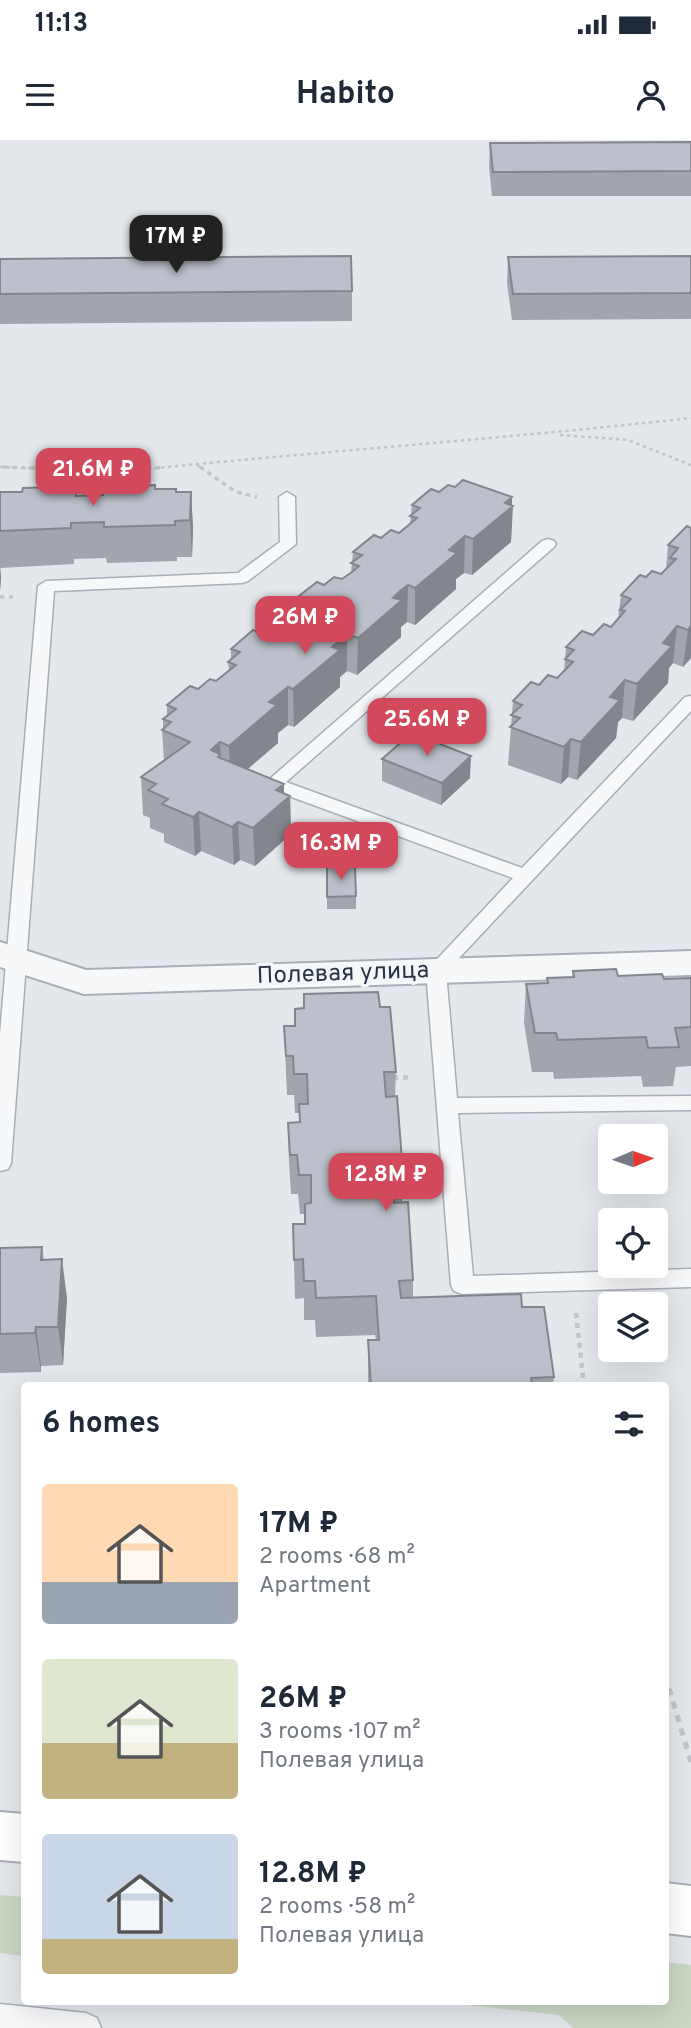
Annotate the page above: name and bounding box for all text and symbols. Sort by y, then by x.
text: 11:13 [35,8,88,41]
text: Habito [296,75,395,115]
icon: menu [21,76,59,114]
icon: person [632,76,670,114]
pin: 17M ₽ [127,216,225,275]
text: 17M ₽ [146,223,206,252]
pin: 21.6M ₽ [28,448,158,508]
text: 21.6M ₽ [52,456,134,485]
pin: 26M ₽ [256,596,354,656]
text: 26M ₽ [271,604,339,633]
pin: 25.6M ₽ [362,698,492,758]
text: 25.6M ₽ [383,706,471,735]
pin: 16.3M ₽ [276,822,406,882]
text: 16.3M ₽ [300,830,382,859]
street label: Полевая улица [256,956,430,992]
north arrow [598,1124,668,1194]
map controls [598,1124,668,1362]
pin: 12.8M ₽ [321,1154,451,1213]
text: 12.8M ₽ [345,1161,427,1190]
button: locate [598,1208,668,1278]
button: layers [598,1292,668,1362]
icon: filters [610,1405,648,1443]
text: 6 homes [42,1406,160,1443]
text: 17M ₽ [259,1506,338,1543]
icon: home [98,1512,182,1596]
text: 2 rooms · 68 m² [259,1543,415,1572]
text: Apartment [259,1572,371,1601]
text: 26M ₽ [259,1681,347,1718]
icon: home [98,1687,182,1771]
text: 3 rooms · 107 m² [259,1718,421,1747]
text: Полевая улица [259,1747,424,1776]
text: 12.8M ₽ [259,1856,367,1893]
icon: home [98,1862,182,1946]
text: 2 rooms · 58 m² [259,1893,415,1922]
text: Полевая улица [259,1922,424,1951]

